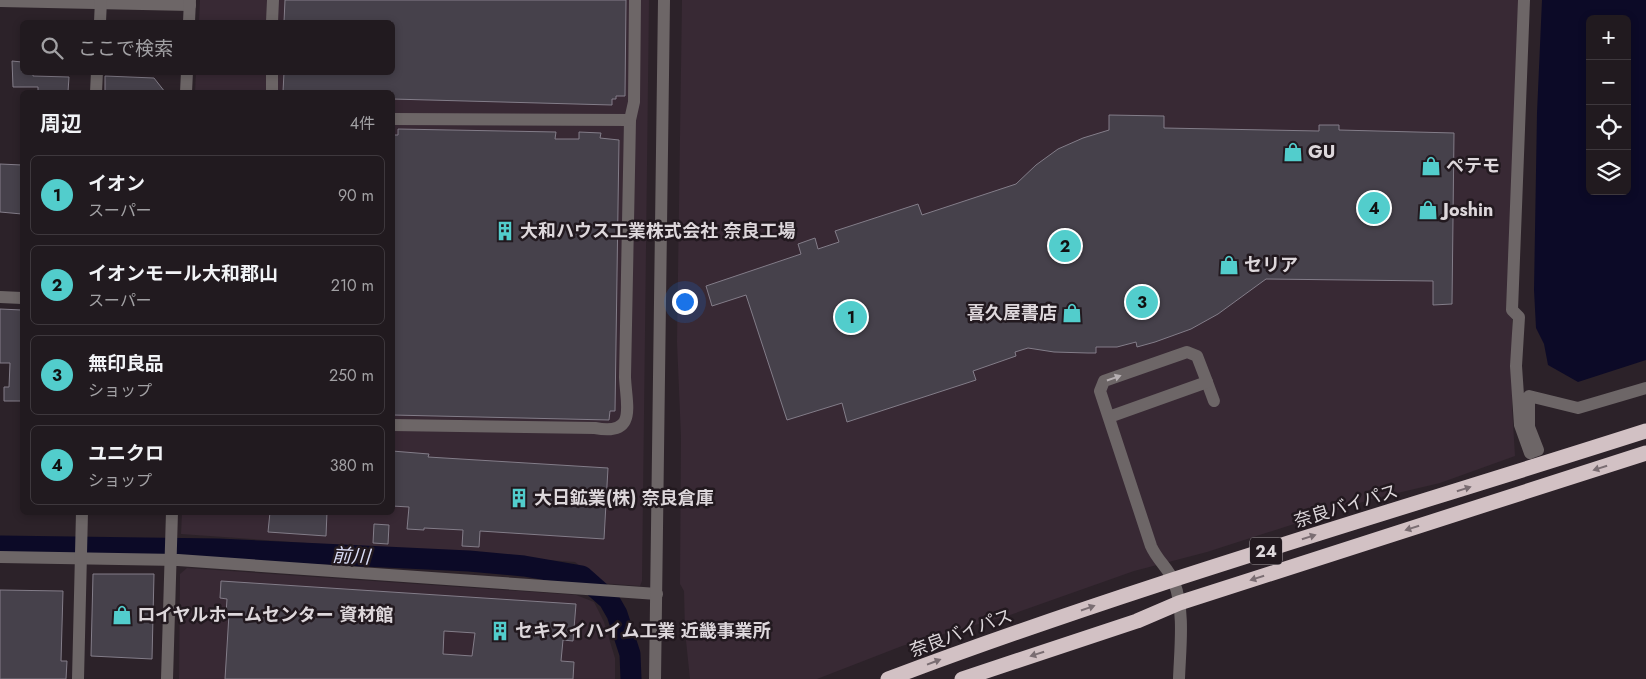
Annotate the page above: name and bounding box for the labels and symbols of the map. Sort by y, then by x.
place label: GU [1308,139,1335,165]
shop icon: GU [1282,141,1304,163]
place label: ペテモ [1446,153,1500,179]
shop icon: ペテモ [1420,155,1442,177]
pin: 4 [1358,189,1390,227]
place label: Joshin [1440,197,1493,223]
shop icon: Joshin [1417,199,1439,221]
place label: 大和ハウス工業株式会社 奈良工場 [520,218,795,244]
building icon: 大和ハウス工業株式会社 奈良工場 [494,220,516,242]
pin: 2 [1049,227,1081,265]
place label: セリア [1244,252,1298,278]
shop icon: セリア [1218,254,1240,276]
pin: 3 [1126,283,1158,321]
your location [672,289,698,315]
pin: 1 [835,298,867,336]
place label: 喜久屋書店 [967,300,1057,326]
shop icon: 喜久屋書店 [1061,302,1083,324]
one-way arrow [1106,373,1121,381]
one-way arrow [1592,465,1607,472]
street label: 奈良バイパス [1291,478,1401,534]
place label: 大日鉱業(株) 奈良倉庫 [534,485,714,511]
one-way arrow [1457,485,1472,493]
building icon: 大日鉱業(株) 奈良倉庫 [508,487,530,509]
one-way arrow [1404,525,1419,533]
one-way arrow [1301,532,1316,540]
road number: 24 [1250,538,1282,564]
water label: 前川 [331,542,373,571]
one-way arrow [1249,575,1264,583]
place label: ロイヤルホームセンター 資材館 [137,602,393,628]
street label: 奈良バイパス [906,602,1016,664]
shop icon: ロイヤルホームセンター 資材館 [111,604,133,626]
one-way arrow [1080,604,1095,612]
place label: セキスイハイム工業 近畿事業所 [515,618,771,644]
building icon: セキスイハイム工業 近畿事業所 [489,620,511,642]
one-way arrow [1029,650,1044,658]
one-way arrow [927,658,942,666]

